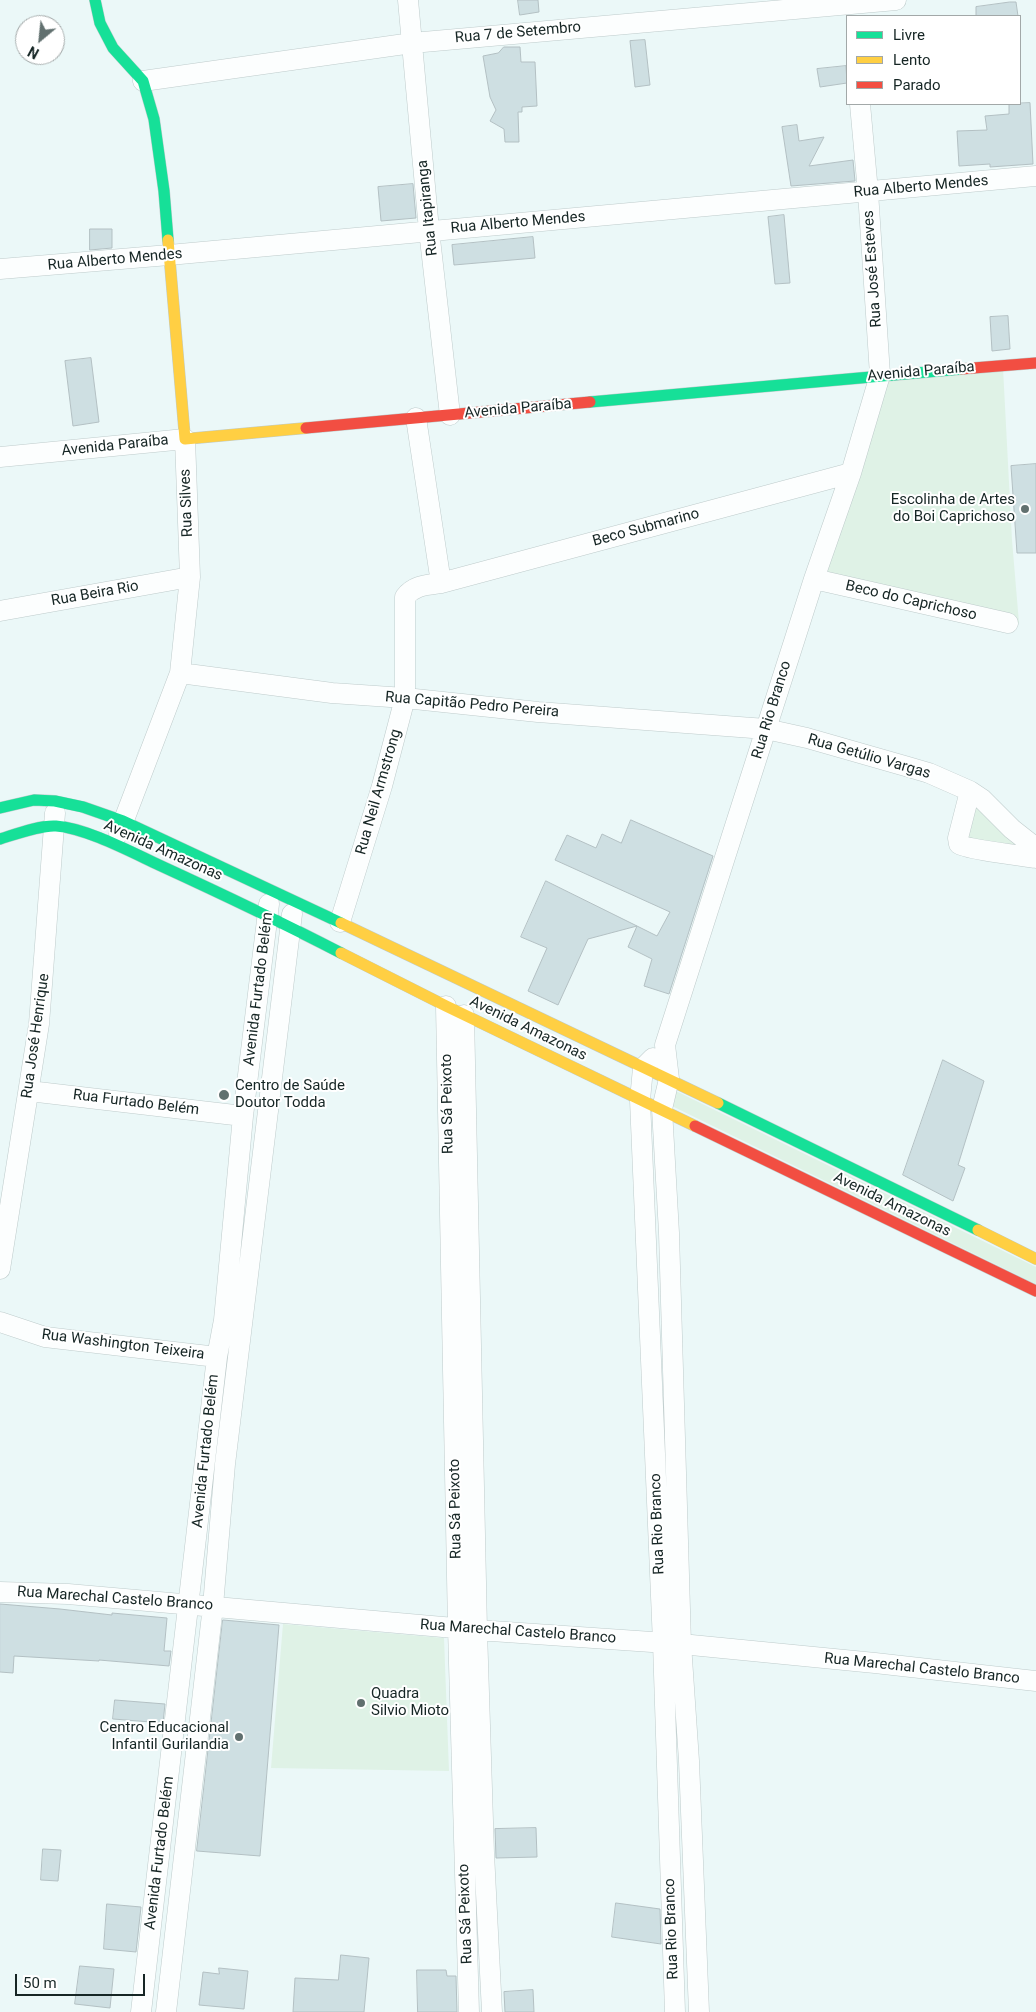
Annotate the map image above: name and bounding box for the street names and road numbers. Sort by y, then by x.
street label: Rua 7 de Setembro [454,19,582,47]
street label: Rua Itapiranga [414,159,442,257]
street label: Rua Alberto Mendes [853,172,989,202]
street label: Rua Alberto Mendes [450,208,586,238]
street label: Rua José Esteves [860,210,886,328]
street label: Rua Alberto Mendes [47,245,183,275]
street label: Avenida Paraíba [867,358,975,386]
street label: Avenida Paraíba [464,395,572,423]
street label: Avenida Paraíba [61,431,169,461]
street label: Rua Silves [177,468,197,538]
street label: Beco Submarino [591,505,701,551]
street label: Rua Beira Rio [50,577,140,611]
street label: Beco do Caprichoso [844,577,978,625]
street label: Rua Rio Branco [749,659,795,761]
street label: Rua Capitão Pedro Pereira [384,688,560,722]
street label: Rua Neil Armstrong [352,727,406,857]
street label: Rua Getúlio Vargas [806,731,932,783]
street label: Avenida Amazonas [101,817,225,885]
street label: Avenida Furtado Belém [241,911,277,1067]
street label: Rua José Henrique [18,972,54,1100]
street label: Avenida Amazonas [467,993,589,1065]
street label: Rua Sá Peixoto [438,1054,458,1154]
street label: Rua Furtado Belém [72,1086,200,1120]
street label: Avenida Amazonas [831,1169,953,1241]
street label: Rua Washington Teixeira [41,1326,205,1364]
street label: Avenida Furtado Belém [189,1373,223,1529]
street label: Rua Sá Peixoto [446,1459,466,1559]
street label: Rua Rio Branco [647,1473,669,1575]
street label: Rua Marechal Castelo Branco [16,1583,214,1615]
street label: Rua Marechal Castelo Branco [419,1616,617,1648]
street label: Rua Marechal Castelo Branco [823,1650,1021,1688]
street label: Avenida Furtado Belém [142,1775,178,1931]
street label: Rua Sá Peixoto [455,1864,477,1964]
street label: Rua Rio Branco [661,1878,683,1980]

